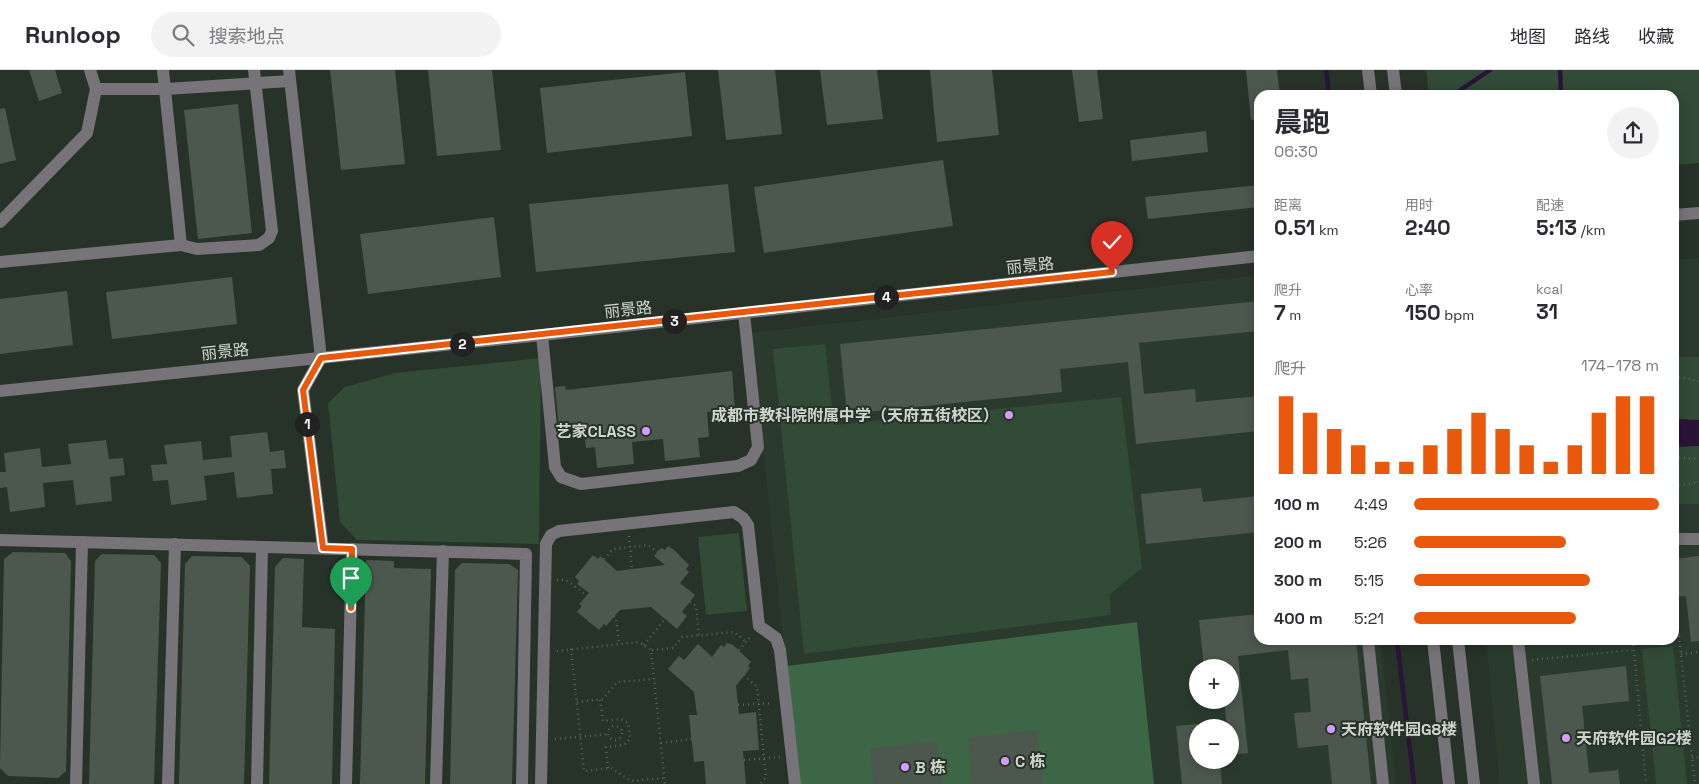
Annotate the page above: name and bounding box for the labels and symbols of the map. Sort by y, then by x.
pin [1091,221,1133,272]
street label: 丽景路 [1005,253,1055,278]
pin: 4 [874,284,898,310]
street label: 丽景路 [603,297,653,322]
pin: 3 [662,308,686,334]
pin: 2 [450,332,474,356]
street label: 丽景路 [200,339,250,364]
place label: 成都市教科院附属中学（天府五街校区） [711,405,999,426]
marker: 成都市教科院附属中学（天府五街校区） [1003,409,1015,421]
pin: 1 [294,412,320,436]
place label: 艺家CLASS [555,421,636,442]
marker: 艺家CLASS [640,425,652,437]
pin [330,557,372,608]
place label: 天府软件园G8楼 [1341,719,1457,740]
marker: 天府软件园G8楼 [1325,723,1337,735]
place label: 天府软件园G2楼 [1576,728,1692,749]
marker: 天府软件园G2楼 [1560,732,1572,744]
place label: C 栋 [1015,751,1045,772]
marker: C 栋 [999,755,1011,767]
place label: B 栋 [915,757,946,778]
marker: B 栋 [899,761,911,773]

